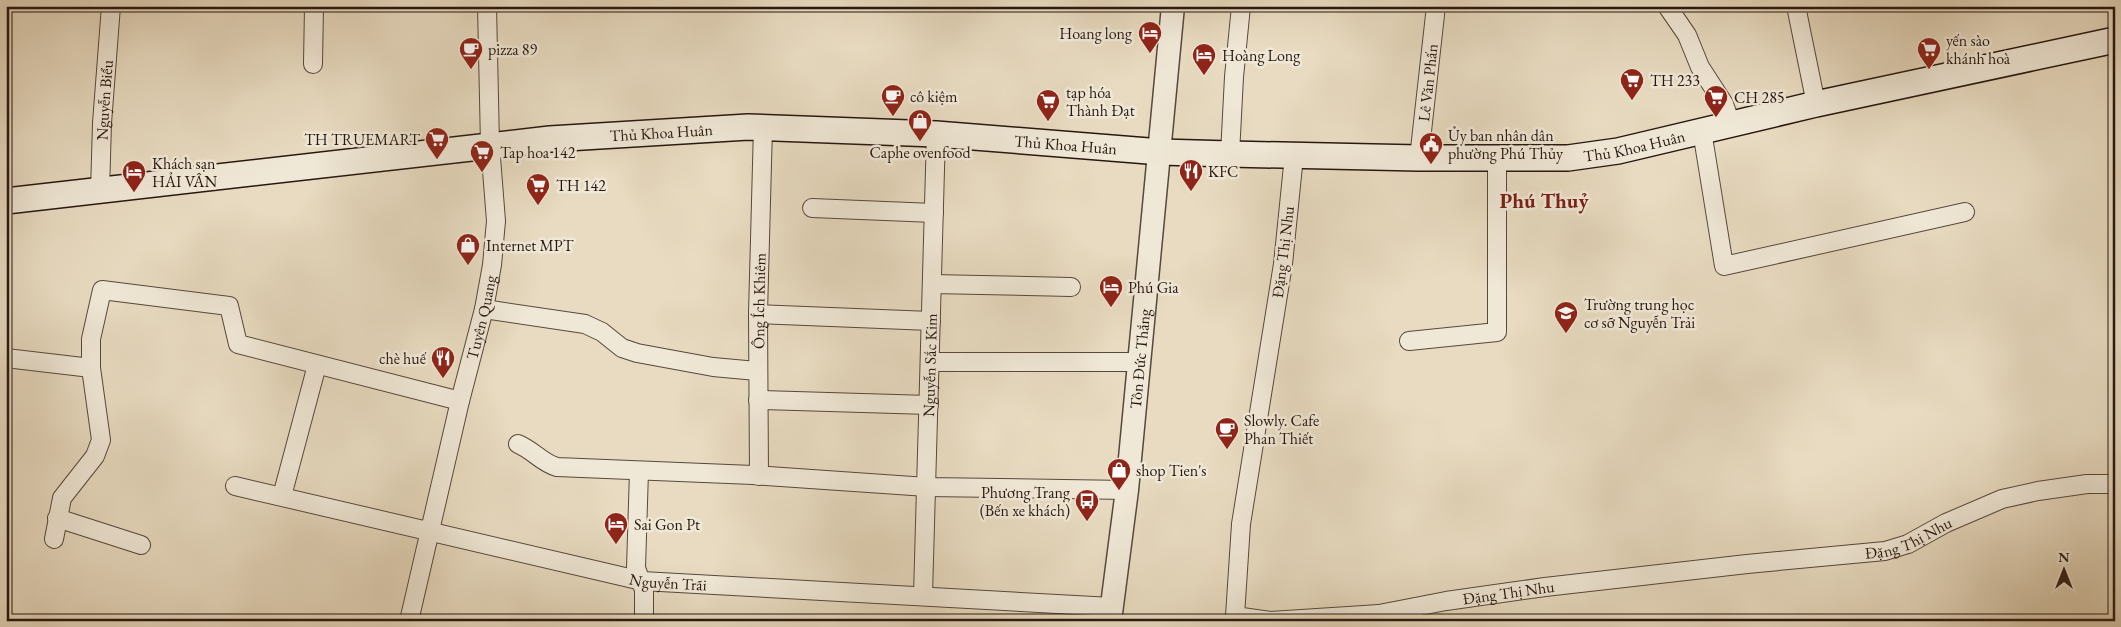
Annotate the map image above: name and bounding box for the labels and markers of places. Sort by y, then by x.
hotel icon: Hoang long [1137,20,1163,54]
place label: Hoang long [1059,23,1133,44]
place label: yến sào khánh hoà [1946,30,2011,69]
cafe icon: pizza 89 [458,36,484,70]
supermarket icon: yến sào khánh hoà [1916,36,1942,70]
place label: pizza 89 [488,39,538,60]
hotel icon: Hoàng Long [1191,42,1217,76]
place label: Hoàng Long [1222,45,1301,66]
supermarket icon: TH 233 [1619,67,1645,101]
place label: TH 233 [1650,70,1700,91]
place label: tạp hóa Thành Đạt [1066,82,1135,121]
cafe icon: cô kiệm [880,83,906,117]
supermarket icon: CH 285 [1703,84,1729,118]
place label: cô kiệm [910,86,958,107]
place label: CH 285 [1734,87,1785,108]
supermarket icon: tạp hóa Thành Đạt [1035,88,1061,122]
shop icon: Caphe ovenfood [907,108,933,142]
place label: Ủy ban nhân dân phường Phú Thủy [1448,125,1564,164]
supermarket icon: TH TRUEMART [424,126,450,160]
place label: TH TRUEMART [304,129,420,150]
public building icon: Ủy ban nhân dân phường Phú Thủy [1418,131,1444,165]
supermarket icon: Tap hoa 142 [469,139,495,173]
place label: Tap hoa 142 [500,142,576,163]
place label: Caphe ovenfood [869,142,971,163]
place label: Khách sạn HẢI VÂN [152,153,217,192]
restaurant icon: KFC [1178,158,1204,192]
hotel icon: Khách sạn HẢI VÂN [121,159,147,193]
place label: KFC [1208,161,1238,182]
supermarket icon: TH 142 [525,172,551,206]
place label: TH 142 [556,175,606,196]
shop icon: Internet MPT [455,232,481,266]
place label: Internet MPT [486,235,574,256]
hotel icon: Phú Gia [1098,274,1124,308]
place label: Phú Gia [1128,277,1179,298]
place label: Trường trung học cơ sỡ Nguyễn Trải [1584,294,1695,333]
school or university icon: Trường trung học cơ sỡ Nguyễn Trải [1553,300,1579,334]
restaurant icon: chè huế [430,345,456,379]
place label: chè huế [379,348,427,369]
place label: Slowly. Cafe Phan Thiết [1244,410,1319,449]
cafe icon: Slowly. Cafe Phan Thiết [1214,416,1240,450]
shop icon: shop Tien's [1106,457,1132,491]
place label: shop Tien's [1136,460,1207,481]
place label: Phương Trang (Bến xe khách) [980,482,1071,521]
bus stop icon: Phương Trang (Bến xe khách) [1074,488,1100,522]
hotel icon: Sai Gon Pt [603,511,629,545]
place label: Sai Gon Pt [634,514,700,535]

